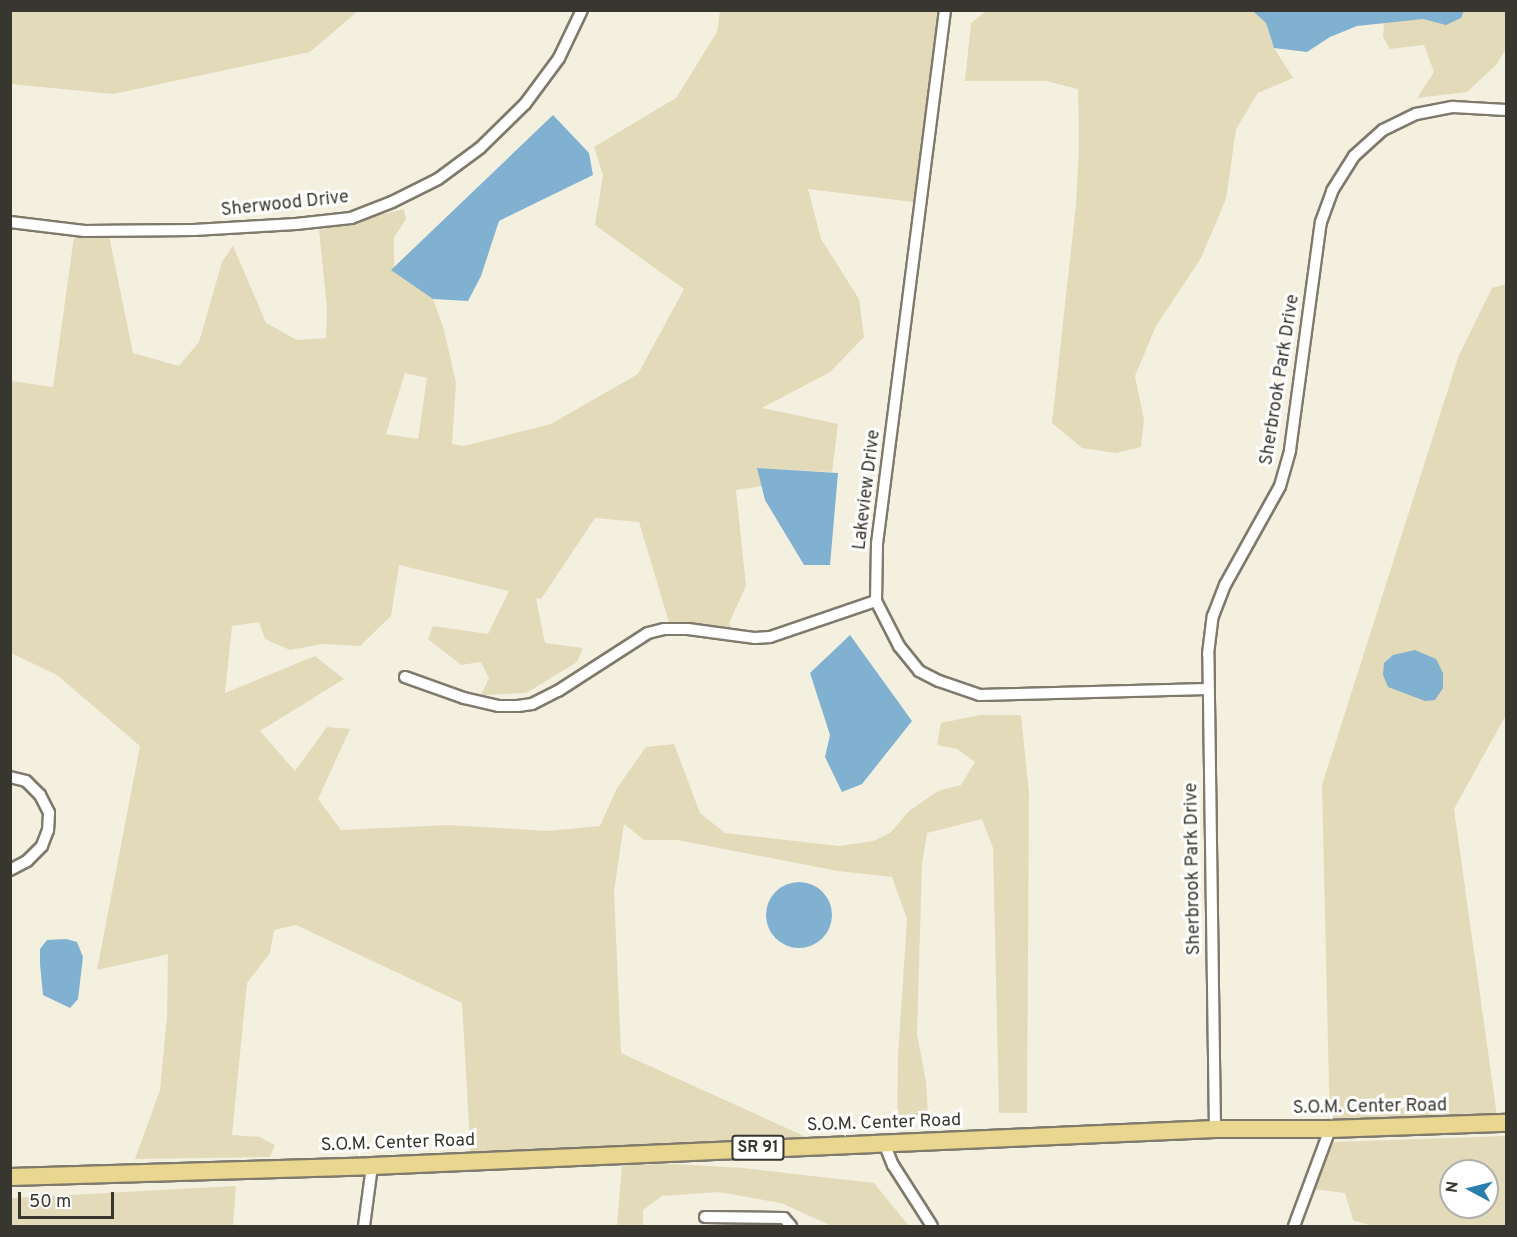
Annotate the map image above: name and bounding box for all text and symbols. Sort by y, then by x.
street label: Sherwood Drive [220,188,350,222]
street label: Sherbrook Park Drive [1257,293,1305,467]
street label: Lakeview Drive [850,429,886,551]
street label: Sherbrook Park Drive [1182,782,1206,956]
street label: S.O.M. Center Road [1293,1096,1447,1120]
street label: S.O.M. Center Road [806,1111,962,1137]
street label: S.O.M. Center Road [320,1131,476,1157]
road number: SR 91 [731,1135,785,1161]
north arrow [1439,1159,1499,1219]
scale bar [21,1180,117,1218]
text: N [1442,1180,1464,1194]
text: 50 m [29,1191,71,1214]

